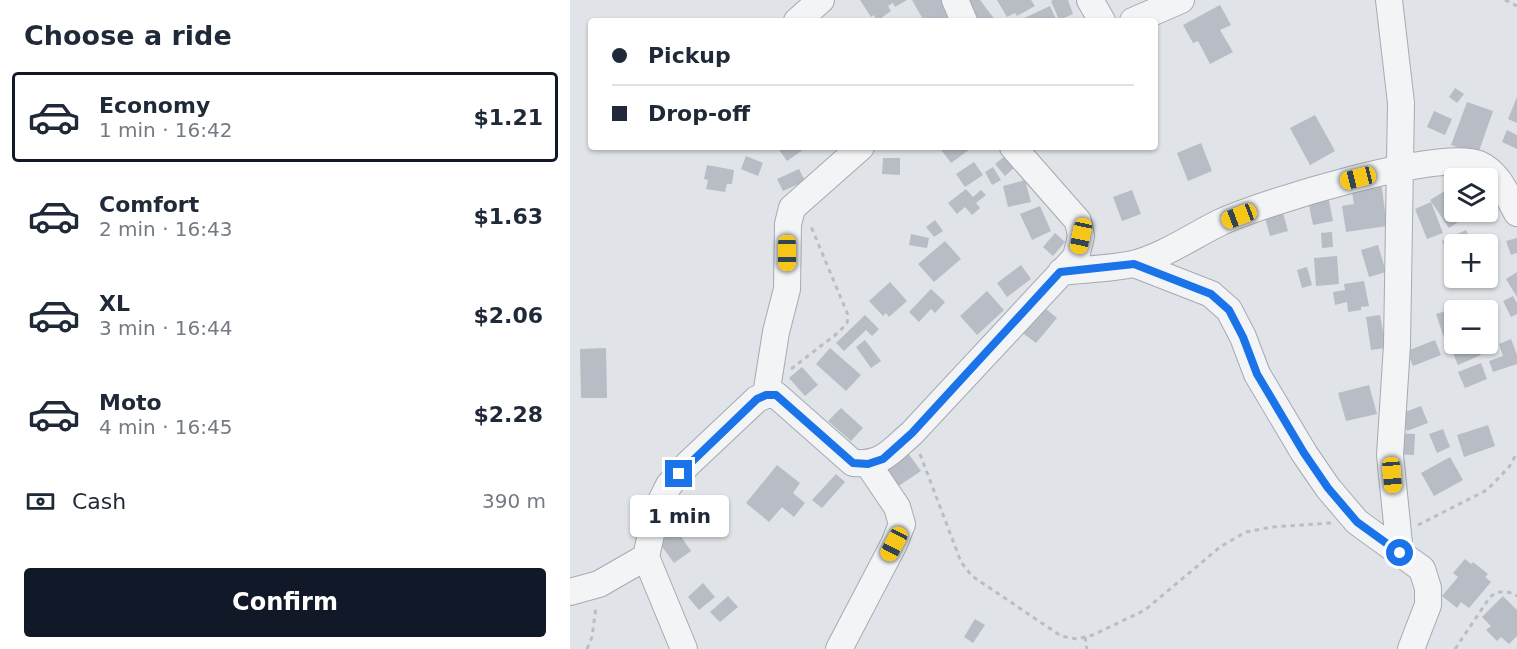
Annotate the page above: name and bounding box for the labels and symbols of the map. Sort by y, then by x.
car [1338,165,1378,191]
car [1219,201,1259,231]
car [1068,217,1094,255]
car [778,235,796,271]
car [1381,456,1403,494]
route end [665,460,692,487]
callout: 1 min [630,495,728,537]
car [878,524,910,564]
route start [1386,539,1413,566]

